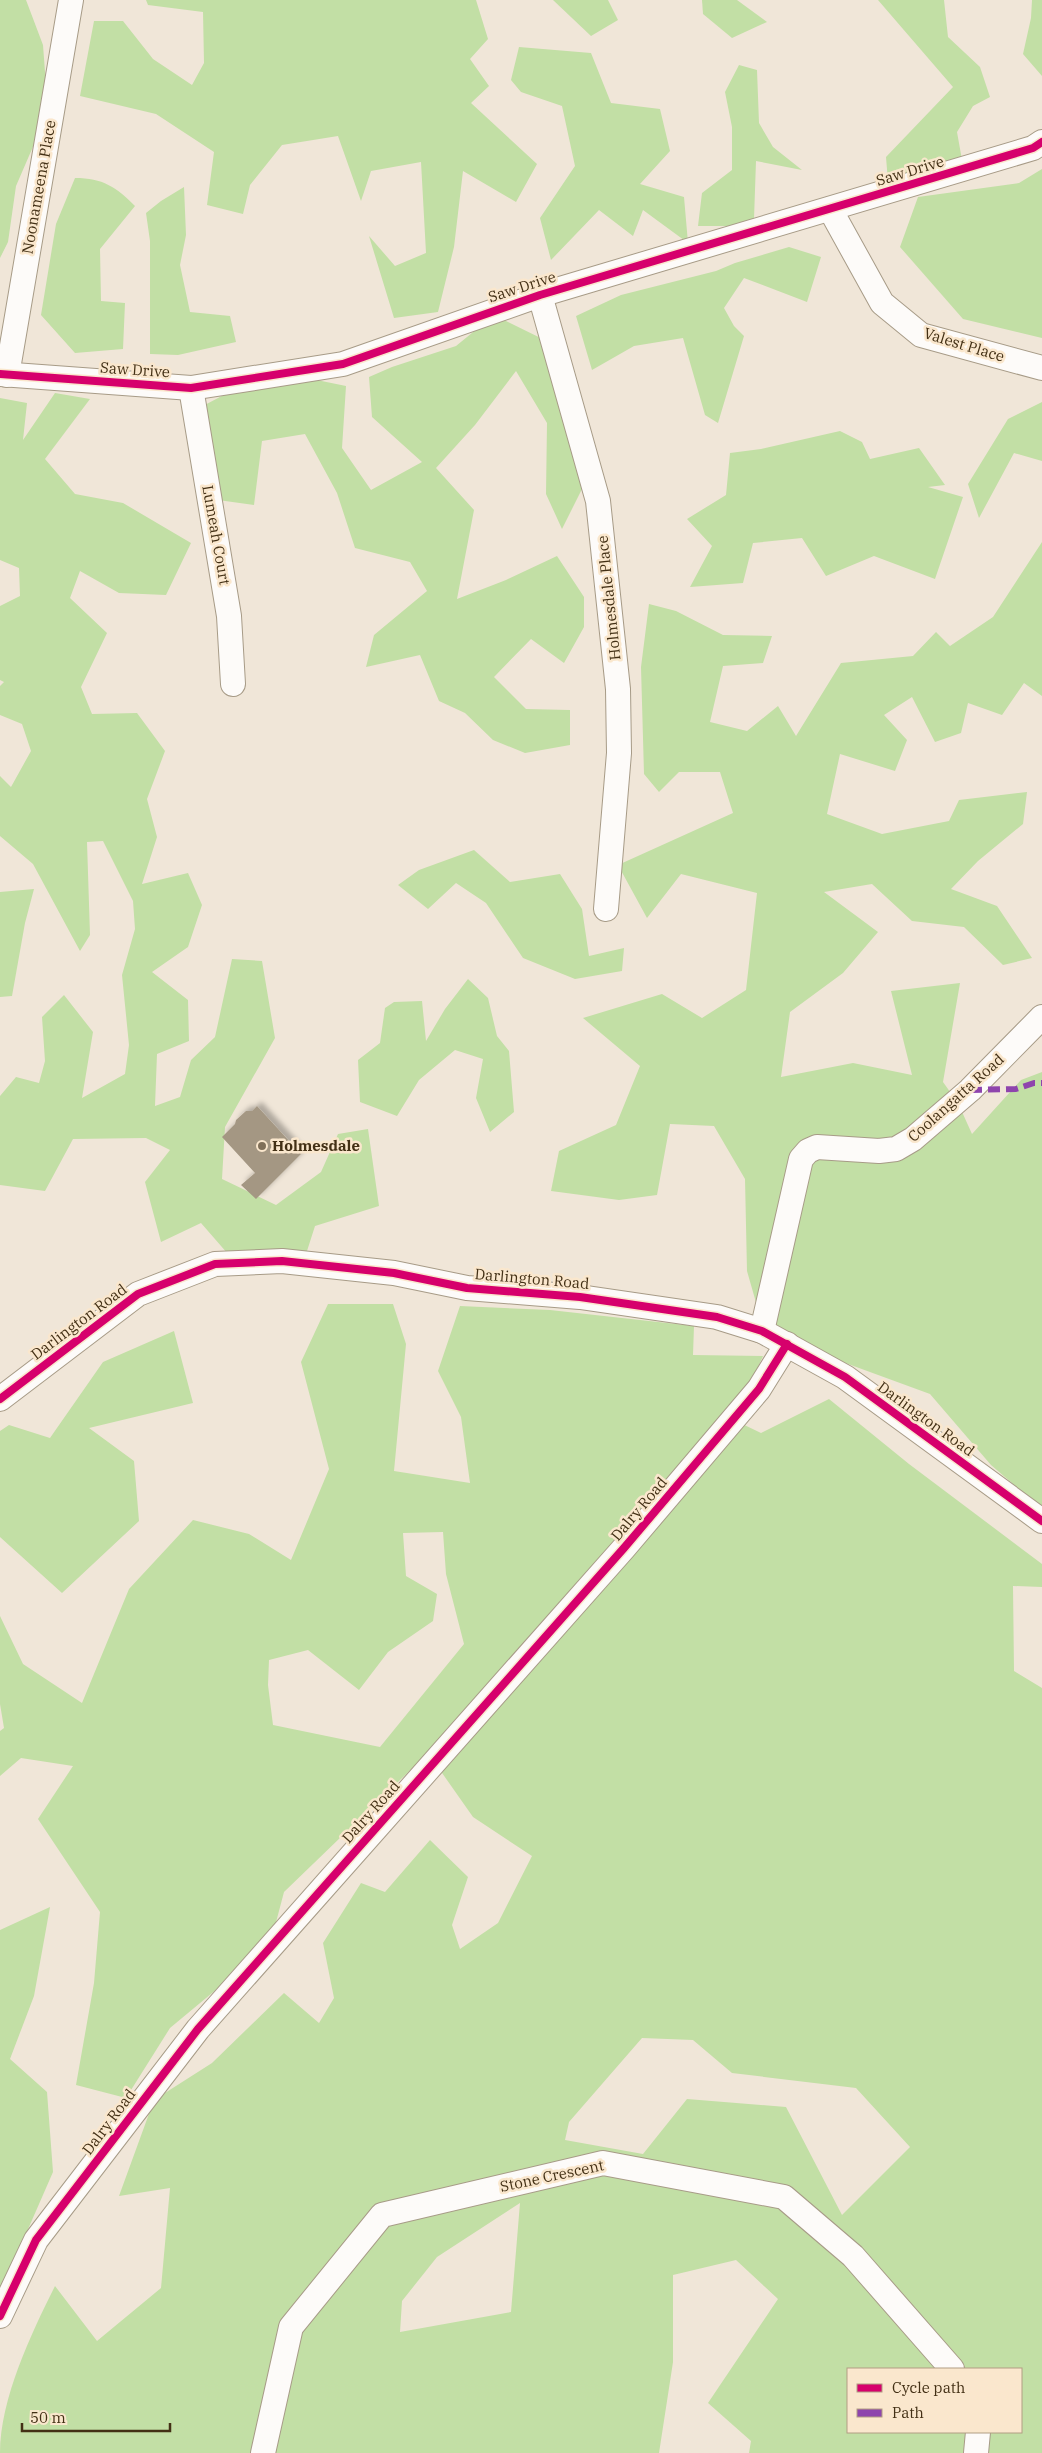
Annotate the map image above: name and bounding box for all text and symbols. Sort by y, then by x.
street label: Noonameena Place [17,118,60,255]
street label: Saw Drive [874,151,946,190]
street label: Saw Drive [486,267,558,306]
street label: Valest Place [921,323,1007,366]
street label: Saw Drive [100,358,171,381]
street label: Lumeah Court [198,484,235,586]
street label: Holmesdale Place [592,535,625,661]
street label: Coolangatta Road [904,1049,1008,1146]
place label: Holmesdale [272,1136,360,1155]
marker: Holmesdale [256,1140,268,1152]
street label: Darlington Road [474,1264,590,1293]
street label: Darlington Road [27,1279,130,1364]
street label: Darlington Road [874,1377,978,1460]
street label: Dalry Road [606,1473,671,1545]
street label: Dalry Road [338,1776,404,1847]
street label: Dalry Road [78,2085,140,2158]
street label: Stone Crescent [498,2155,606,2196]
legend [847,2368,1022,2433]
text: Cycle path [892,2378,965,2397]
scale bar [22,2400,170,2432]
text: Path [892,2403,924,2422]
text: 50 m [30,2408,66,2427]

